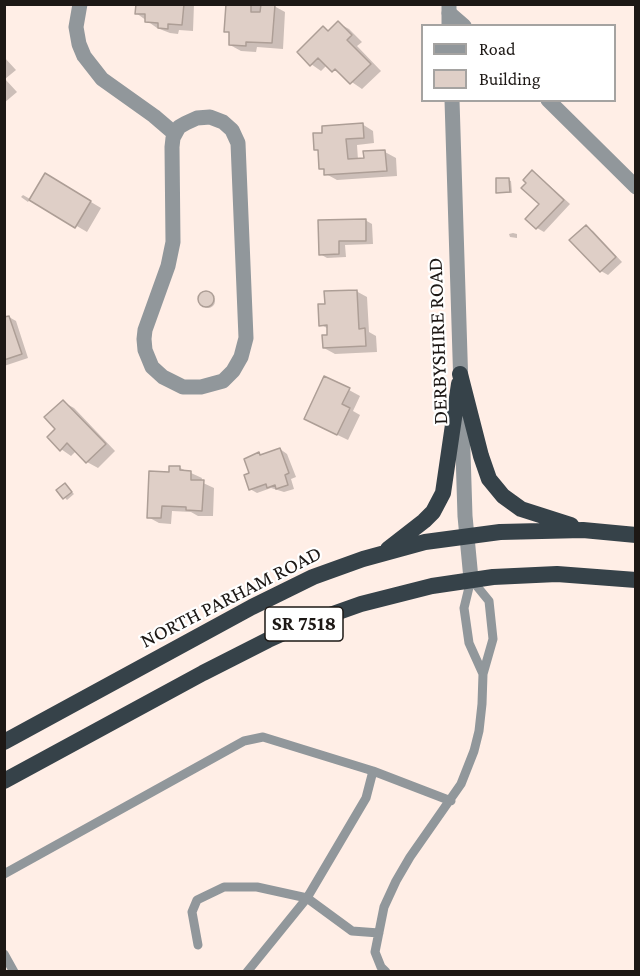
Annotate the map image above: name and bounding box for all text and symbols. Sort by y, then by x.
legend [421,24,616,102]
text: Road [479,39,516,59]
text: Building [479,69,540,89]
street label: DERBYSHIRE ROAD [422,257,454,425]
street label: NORTH PARHAM ROAD [136,540,326,654]
road number: SR 7518 [265,607,343,641]

